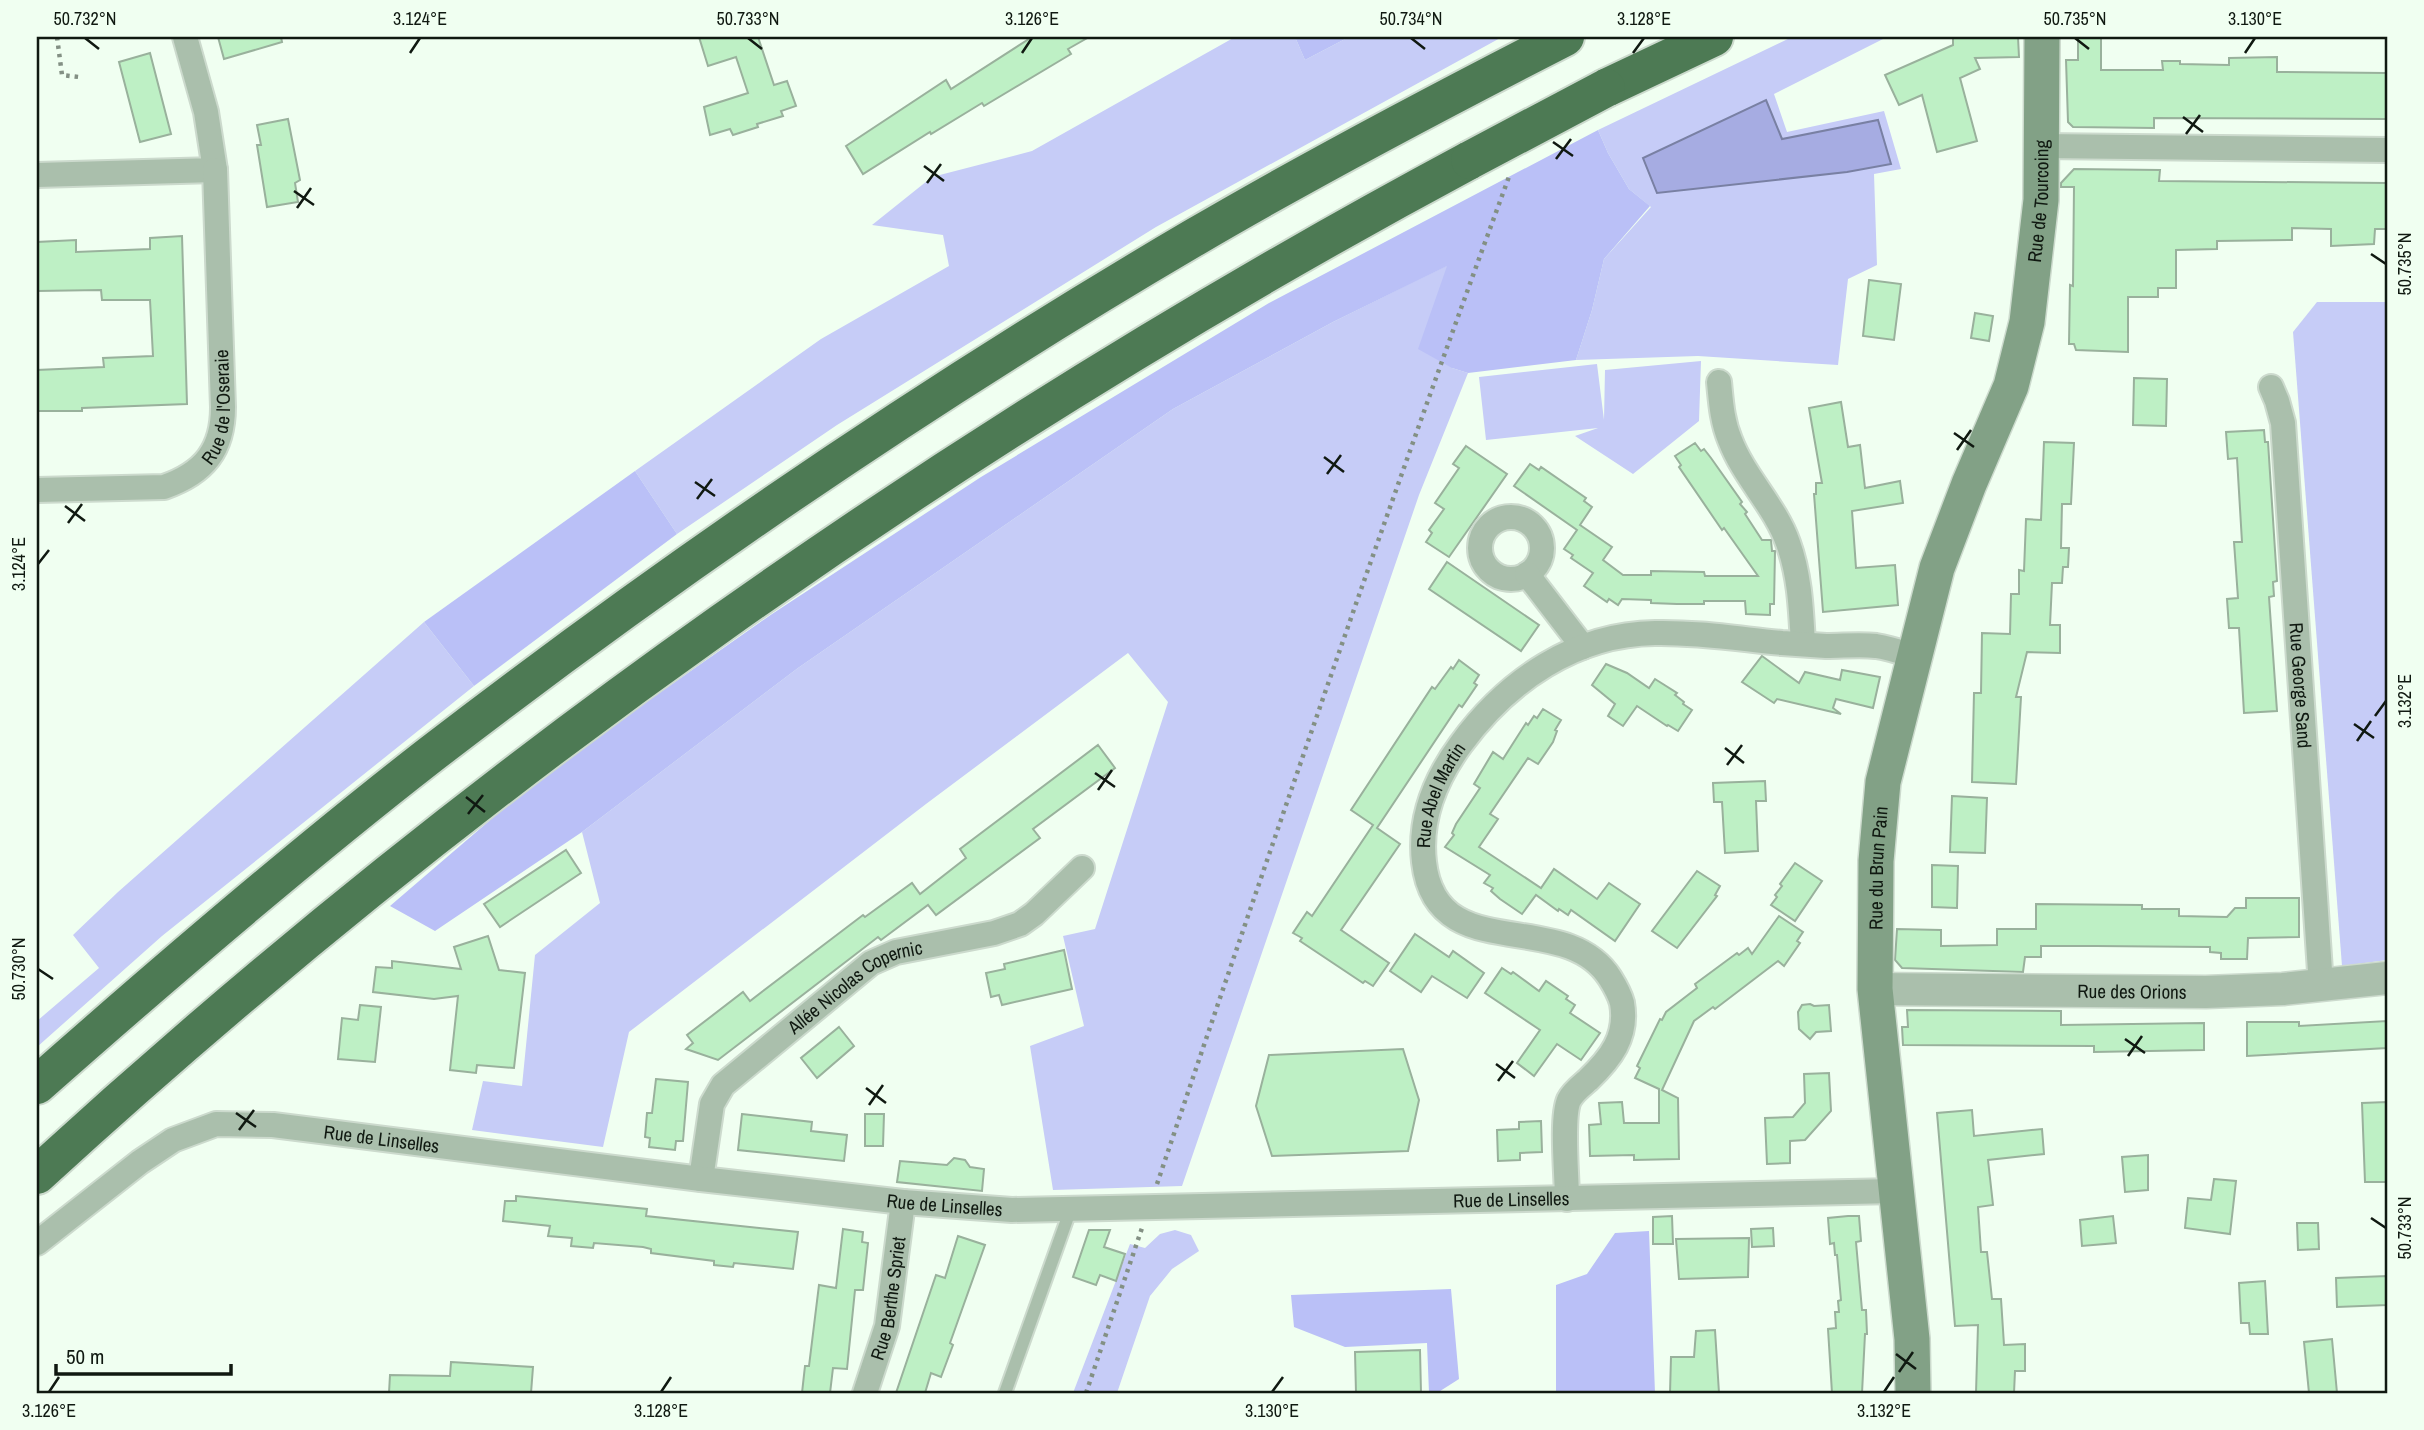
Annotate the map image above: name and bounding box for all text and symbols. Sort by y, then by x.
text: 50.732°N [54,6,117,31]
text: 3.124°E [393,6,447,31]
text: 50.733°N [717,6,780,31]
text: 3.126°E [1005,6,1059,31]
text: 50.734°N [1380,6,1443,31]
text: 3.128°E [1617,6,1671,31]
text: 50.735°N [2044,6,2107,31]
text: 3.130°E [2228,6,2282,31]
street label: Rue de Tourcoing [2021,139,2054,264]
text: 50.735°N [2392,233,2417,296]
street label: Rue de l'Oseraie [195,349,236,470]
text: 3.124°E [6,537,31,591]
street label: Rue George Sand [2284,622,2318,749]
text: 3.132°E [2392,674,2417,728]
street label: Rue Abel Martin [1410,737,1471,848]
street label: Rue du Brun Pain [1862,805,1894,930]
street label: Allée Nicolas Copernic [781,934,925,1040]
text: 50.730°N [6,938,31,1001]
street label: Rue des Orions [2077,978,2187,1005]
street label: Rue de Linselles [322,1119,441,1159]
street label: Rue de Linselles [1453,1185,1570,1214]
street label: Rue de Linselles [885,1187,1004,1222]
text: 50.733°N [2392,1197,2417,1260]
street label: Rue Berthe Spriet [864,1235,911,1363]
scale bar [56,1332,231,1376]
text: 50 m [66,1342,104,1371]
text: 3.126°E [22,1398,76,1423]
text: 3.128°E [634,1398,688,1423]
text: 3.130°E [1245,1398,1299,1423]
text: 3.132°E [1857,1398,1911,1423]

